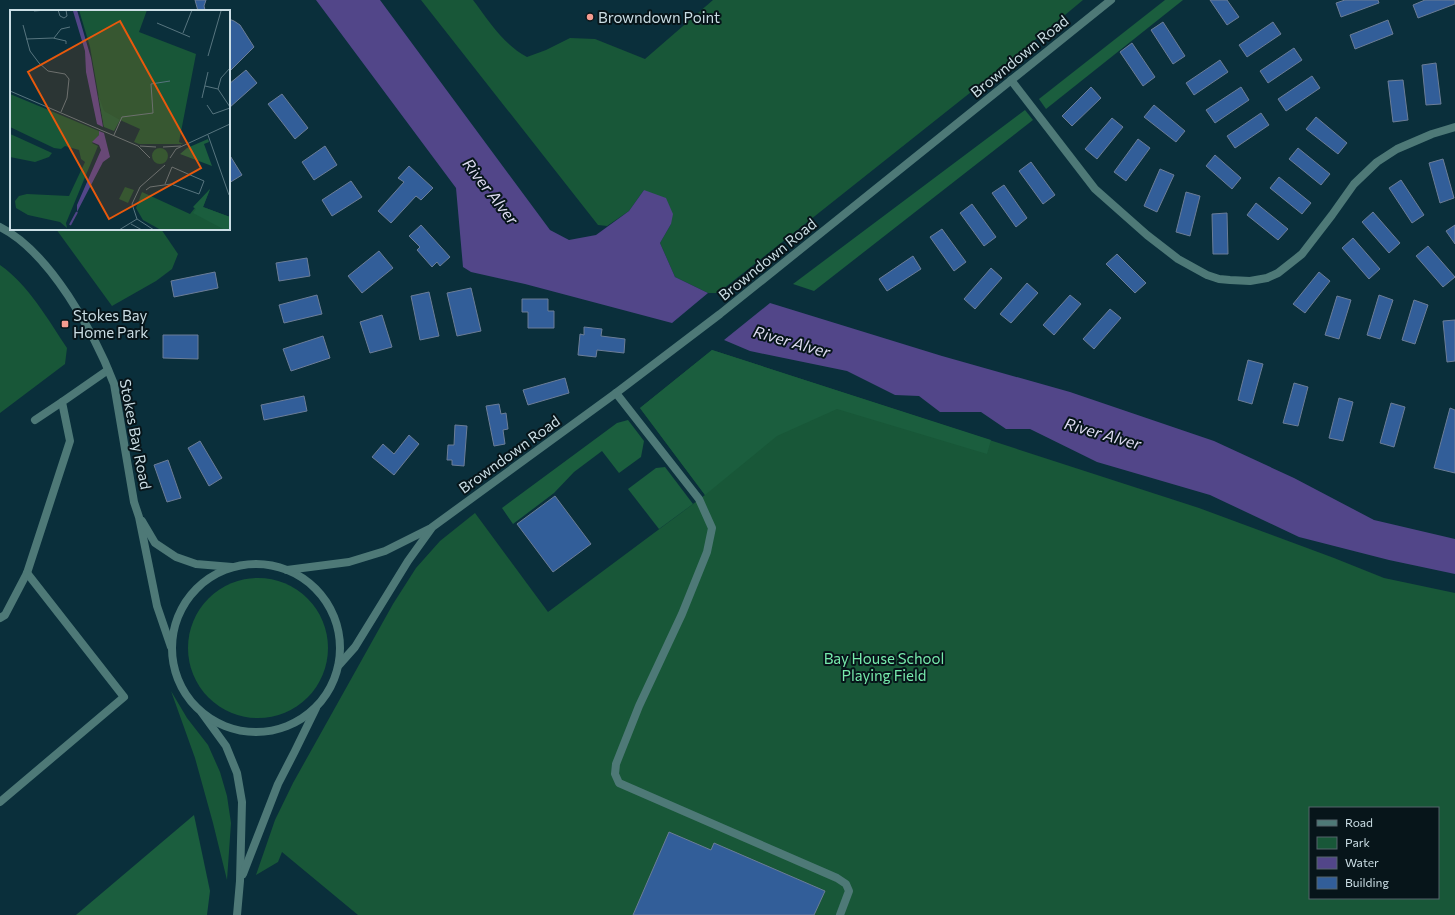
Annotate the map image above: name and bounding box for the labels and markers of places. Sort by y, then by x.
place label: Browndown Point [598,8,720,26]
marker: Browndown Point [585,12,595,22]
place label: Stokes Bay Home Park [73,306,148,341]
marker: Stokes Bay Home Park [60,319,70,329]

